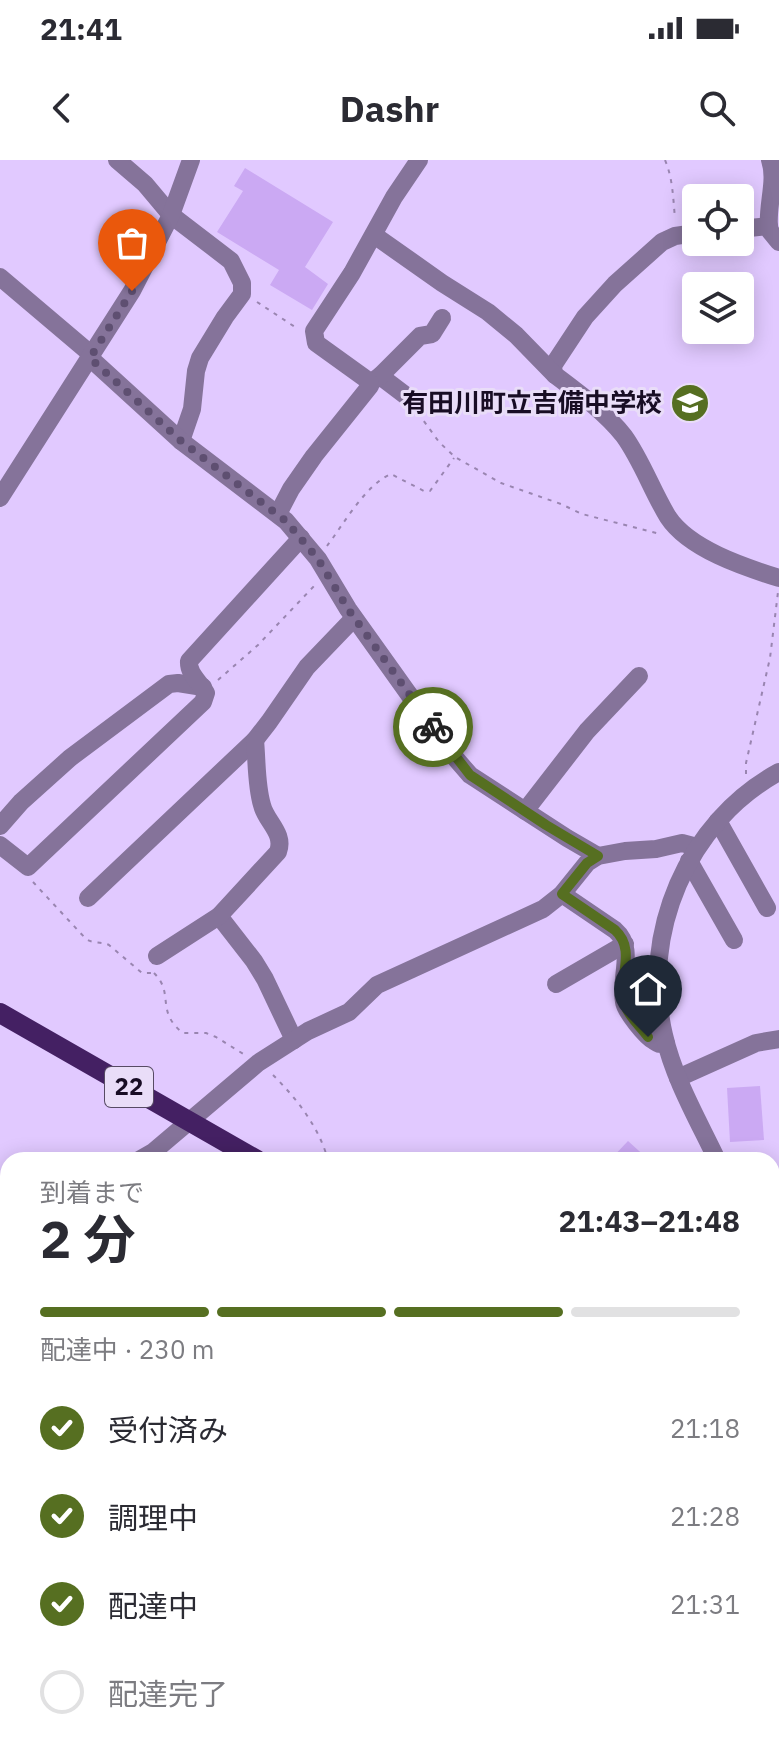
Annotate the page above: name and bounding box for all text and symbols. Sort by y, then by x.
text: 21:41 [40,9,122,48]
text: Dashr [340,85,439,132]
icon: back [40,86,84,130]
icon: search [695,86,739,130]
map controls [682,184,754,344]
button: locate [682,184,754,256]
pin [98,209,166,291]
icon: bag [110,221,154,265]
button: layers [682,272,754,344]
school or university icon: 有田川町立吉備中学校 [669,382,711,424]
place label: 有田川町立吉備中学校 [402,385,662,419]
courier [393,687,473,767]
icon: bike [411,705,455,749]
pin [614,955,682,1037]
icon: home [626,967,670,1011]
road number: 22 [105,1067,153,1107]
text: 到着まで [40,1175,144,1209]
text: 21:43–21:48 [559,1201,740,1240]
text: 2 分 [40,1205,135,1272]
text: 配達中 · 230 m [40,1332,214,1366]
icon: check [40,1406,84,1450]
text: 受付済み [108,1410,228,1449]
text: 21:18 [670,1411,740,1445]
icon: check [40,1494,84,1538]
text: 調理中 [108,1498,198,1537]
text: 21:28 [670,1499,740,1533]
icon: check [40,1582,84,1626]
text: 配達中 [108,1586,198,1625]
text: 21:31 [670,1587,740,1621]
text: 配達完了 [108,1674,228,1713]

